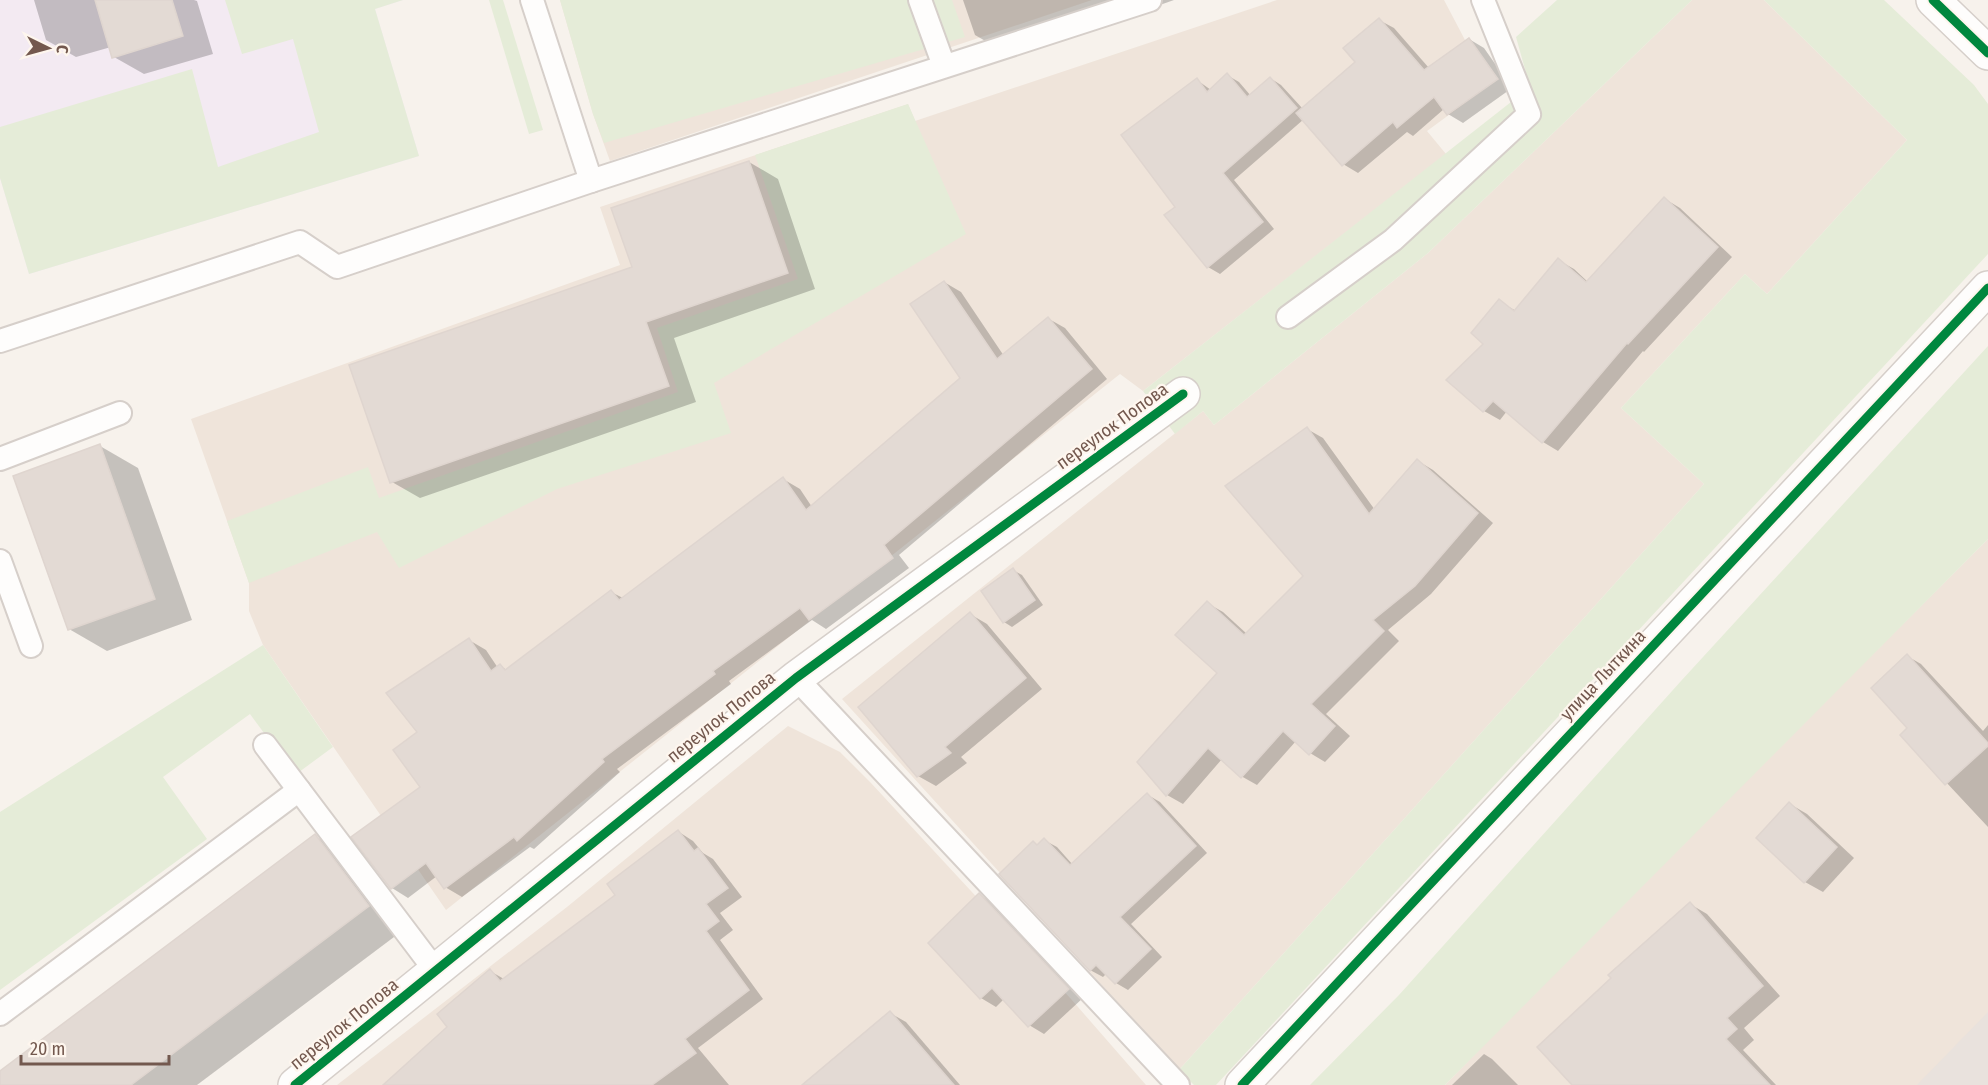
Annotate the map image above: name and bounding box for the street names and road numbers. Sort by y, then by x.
street label: переулок Попова [1052,378,1172,474]
street label: улица Лыткина [1555,625,1651,725]
street label: переулок Попова [662,666,780,767]
street label: переулок Попова [285,973,403,1074]

